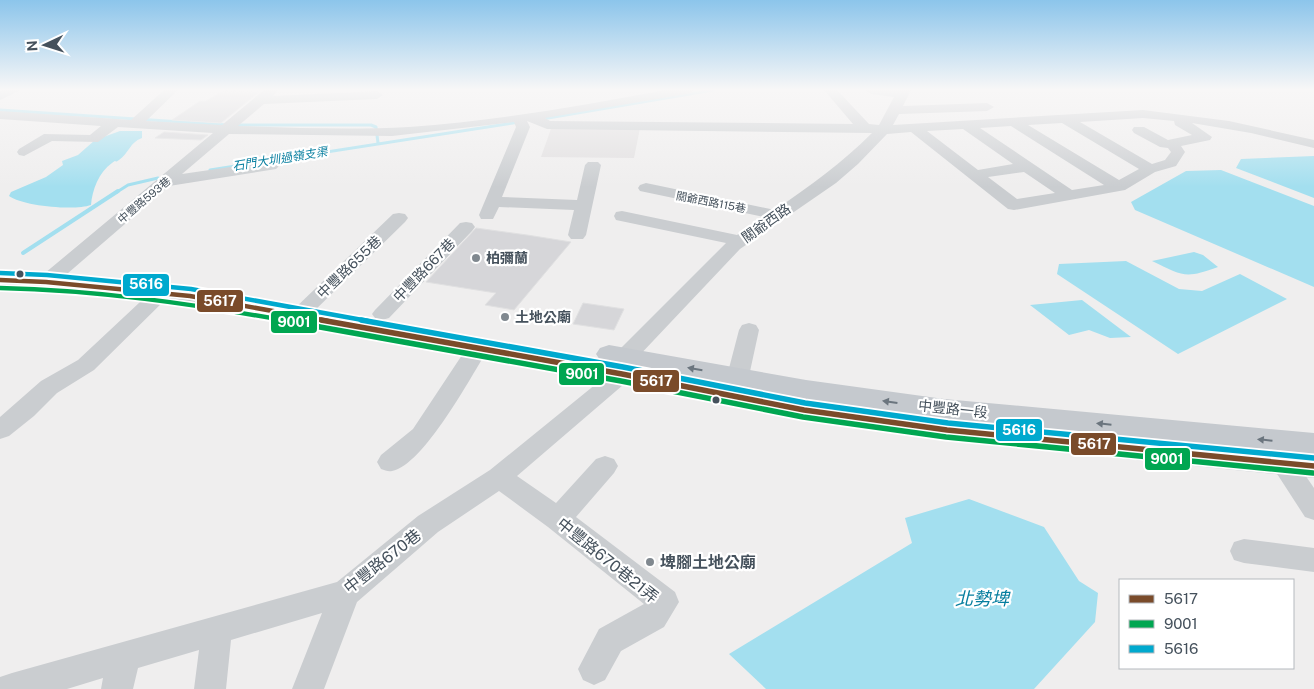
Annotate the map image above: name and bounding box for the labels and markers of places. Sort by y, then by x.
place label: 柏彌蘭 [486,250,528,266]
marker: 柏彌蘭 [470,252,482,264]
unlabelled marker [15,269,25,279]
place label: 土地公廟 [515,309,571,325]
marker: 土地公廟 [499,311,511,323]
unlabelled marker [711,395,721,405]
place label: 埤腳土地公廟 [660,553,756,572]
marker: 埤腳土地公廟 [644,556,656,568]

